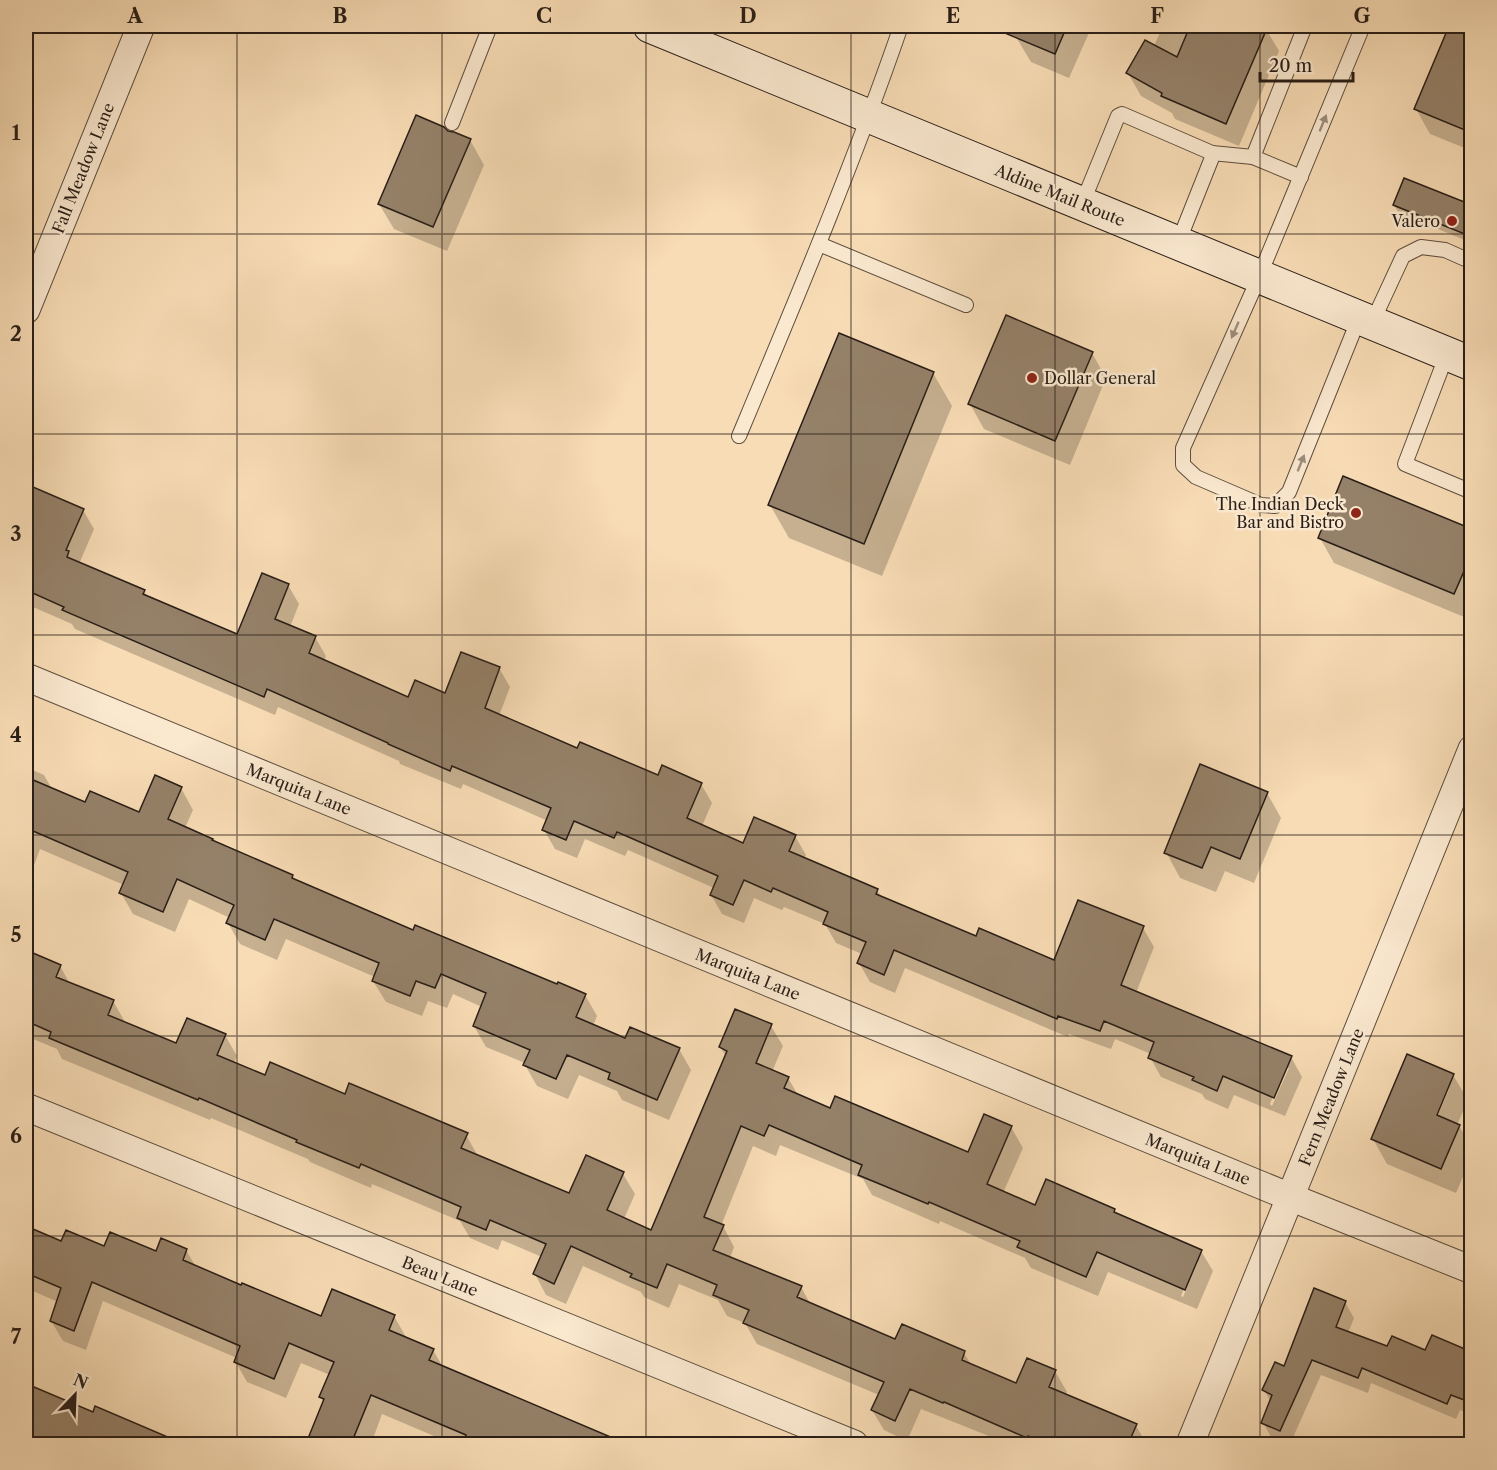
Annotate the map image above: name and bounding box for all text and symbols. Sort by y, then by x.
text: A [126,4,143,28]
text: B [333,4,348,28]
text: C [536,4,552,28]
text: D [739,4,757,28]
text: E [946,4,960,28]
text: F [1150,4,1164,28]
text: G [1354,4,1371,28]
scale bar [1260,45,1353,83]
text: 20 m [1269,55,1313,77]
street label: Fall Meadow Lane [48,100,118,236]
one-way arrow [1318,113,1328,131]
text: 1 [12,121,21,145]
street label: Aldine Mail Route [991,159,1128,230]
place label: Valero [1390,211,1440,231]
marker: Valero [1445,214,1459,228]
text: 2 [10,322,22,346]
one-way arrow [1231,322,1240,339]
place label: Dollar General [1044,368,1156,388]
marker: Dollar General [1025,371,1039,385]
one-way arrow [1297,454,1306,472]
place label: The Indian Deck Bar and Bistro [1216,494,1345,532]
marker: The Indian Deck Bar and Bistro [1349,506,1363,520]
text: 3 [10,522,22,546]
text: 4 [10,723,22,747]
street label: Marquita Lane [244,759,354,819]
text: 5 [10,923,22,947]
street label: Marquita Lane [693,944,803,1004]
street label: Fern Meadow Lane [1294,1025,1368,1169]
text: 6 [10,1124,22,1148]
street label: Marquita Lane [1143,1129,1253,1189]
street label: Beau Lane [399,1252,481,1300]
text: 7 [11,1325,22,1349]
north arrow [45,1365,105,1425]
text: N [71,1369,91,1393]

